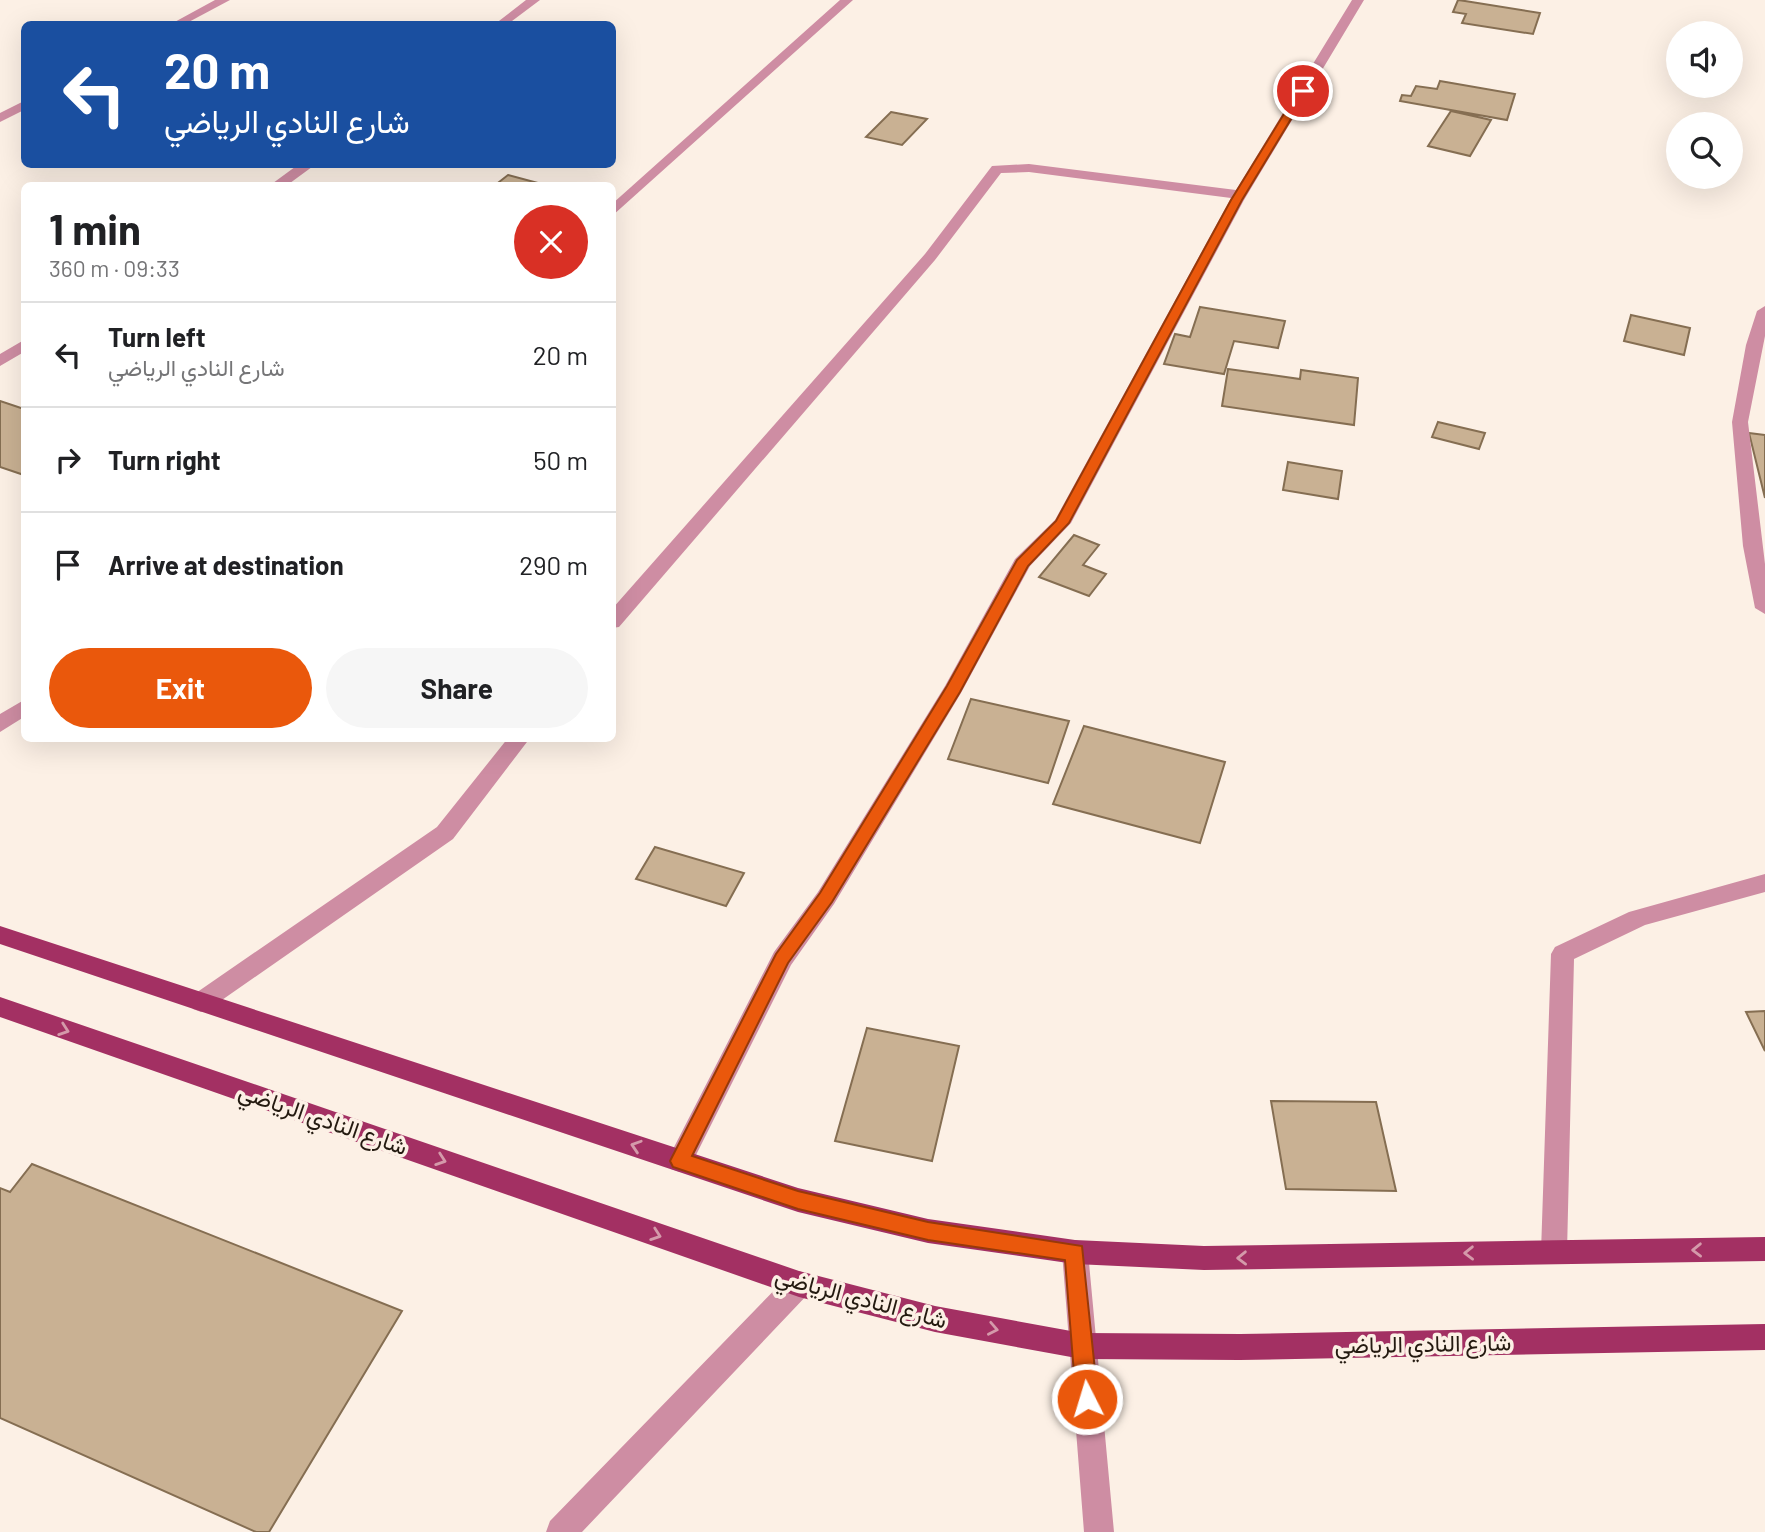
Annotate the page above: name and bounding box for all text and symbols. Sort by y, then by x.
map controls [1666,21,1743,189]
button: sound [1666,21,1743,98]
text: 20 m [164,40,270,99]
icon: left [49,49,140,140]
pin [1273,61,1333,121]
icon: arrive [1284,72,1322,110]
text: شارع النادي الرياضي [164,101,410,139]
button: search [1666,112,1743,189]
text: 1 min [49,203,141,253]
button: close [514,205,588,279]
text: 360 m · 09:33 [49,254,180,282]
text: Turn left [108,321,206,352]
icon: left [49,336,87,374]
text: 20 m [533,339,588,370]
text: شارع النادي الرياضي [108,353,285,381]
icon: right [49,441,87,479]
text: Turn right [108,444,221,475]
text: 50 m [533,444,588,475]
icon: arrive [49,546,87,584]
text: Arrive at destination [108,549,344,580]
text: 290 m [519,549,588,580]
button: Exit [49,648,312,728]
button: Share [326,648,588,728]
one-way arrow [58,1022,70,1036]
street label: شارع النادي الرياضي [233,1076,411,1166]
one-way arrow [631,1140,643,1154]
one-way arrow [435,1152,447,1166]
one-way arrow [650,1227,662,1241]
one-way arrow [1691,1242,1702,1258]
one-way arrow [1464,1246,1475,1261]
one-way arrow [1236,1250,1247,1265]
street label: شارع النادي الرياضي [771,1261,950,1339]
one-way arrow [987,1321,999,1336]
street label: شارع النادي الرياضي [1334,1327,1512,1365]
position arrow [1050,1362,1124,1436]

